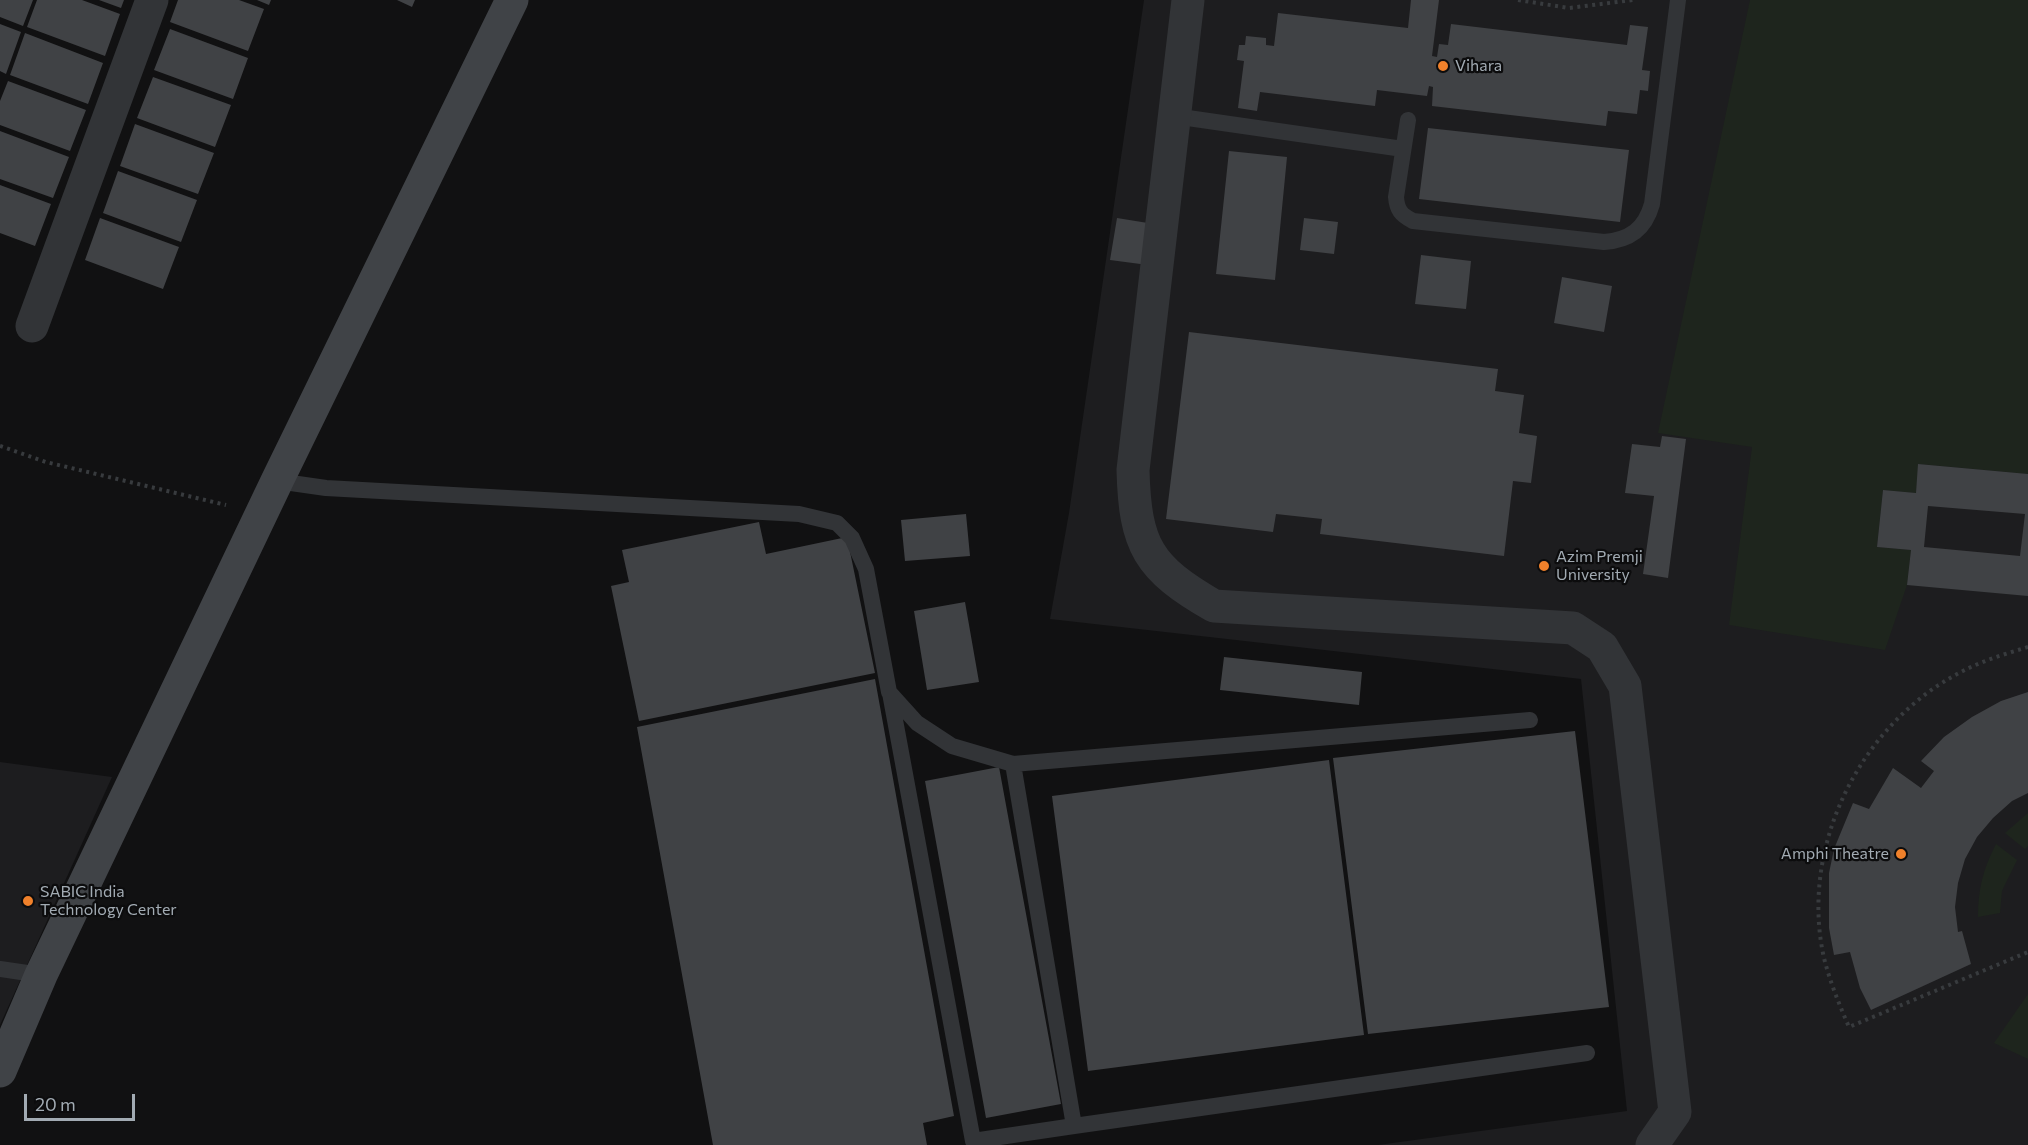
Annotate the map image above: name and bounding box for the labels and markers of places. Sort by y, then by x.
place label: Vihara [1455,56,1502,76]
marker: Vihara [1436,59,1450,73]
place label: Azim Premji University [1556,547,1643,585]
marker: Azim Premji University [1537,559,1551,573]
place label: Amphi Theatre [1781,844,1889,864]
marker: Amphi Theatre [1894,847,1908,861]
place label: SABIC India Technology Center [40,882,177,920]
marker: SABIC India Technology Center [21,894,35,908]

